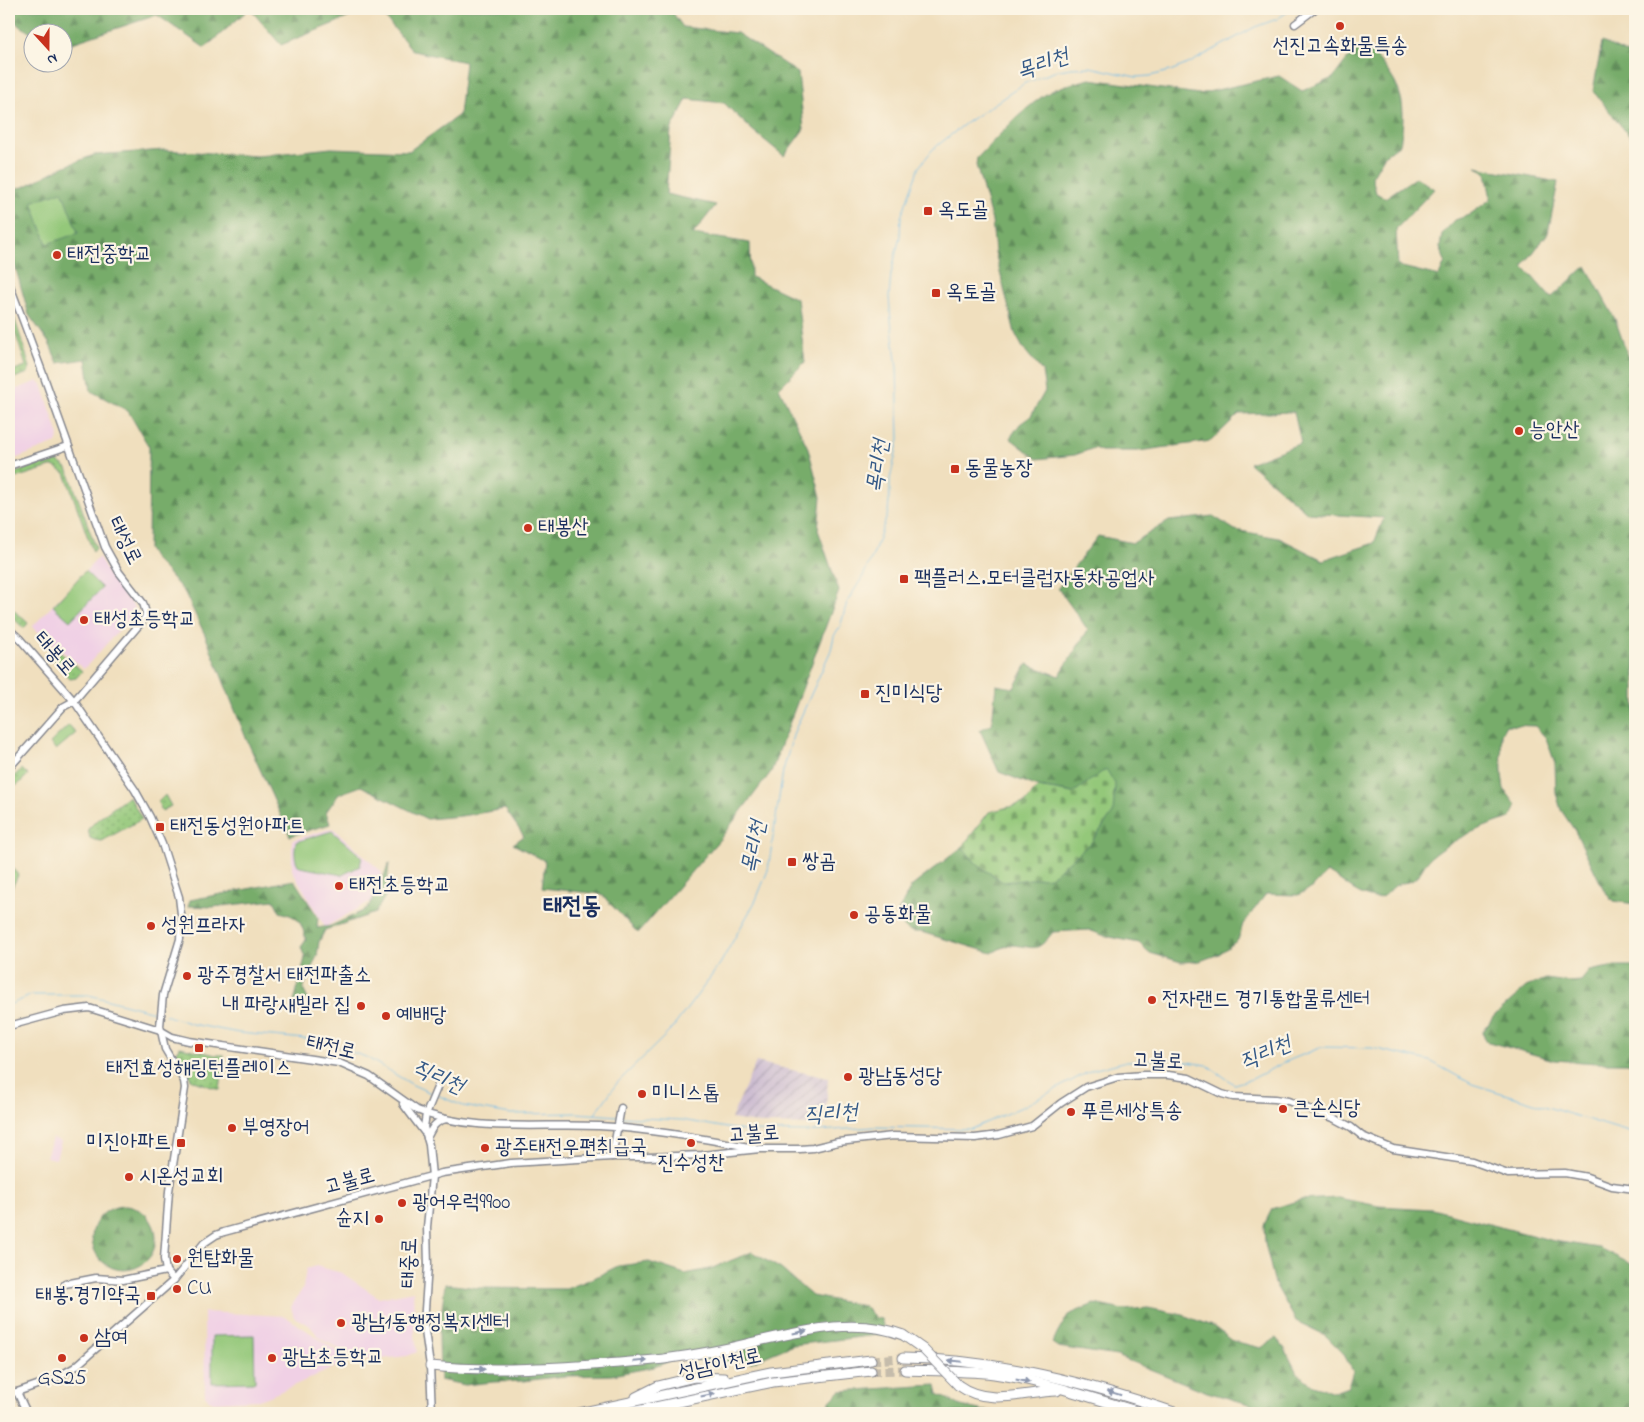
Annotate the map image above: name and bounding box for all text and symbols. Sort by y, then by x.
marker: 선진고속화물특송 [1334,20,1346,32]
north arrow [22,22,72,72]
place label: 선진고속화물특송 [1272,32,1408,62]
water label: 목리천 [1013,40,1075,89]
text: N [44,47,60,70]
place label: 옥도골 [938,196,989,226]
marker: 옥도골 [922,205,934,217]
place label: 태전중학교 [67,240,152,270]
marker: 태전중학교 [51,249,63,261]
place label: 옥토골 [946,278,997,308]
marker: 옥토골 [930,287,942,299]
place label: 능안산 [1529,416,1580,446]
marker: 능안산 [1513,425,1525,437]
water label: 목리천 [859,435,899,495]
place label: 동물농장 [965,454,1033,484]
marker: 동물농장 [949,463,961,475]
street label: 태성로 [99,512,149,570]
place label: 태봉산 [538,513,589,543]
marker: 태봉산 [522,522,534,534]
place label: 팩플러스.모터클럽자동차공업사 [914,564,1155,594]
marker: 팩플러스.모터클럽자동차공업사 [898,573,910,585]
place label: 태성초등학교 [94,605,195,635]
marker: 태성초등학교 [78,614,90,626]
street label: 태봉로 [26,625,82,683]
place label: 진미식당 [875,679,943,709]
marker: 진미식당 [859,688,871,700]
place label: 태전동성원아파트 [170,812,305,842]
water label: 목리천 [734,816,776,876]
marker: 태전동성원아파트 [154,821,166,833]
place label: 쌍곰 [802,847,836,877]
marker: 쌍곰 [786,856,798,868]
place label: 태전초등학교 [349,871,450,901]
marker: 태전초등학교 [333,880,345,892]
district label: 태전동 [543,890,601,925]
place label: 공동화물 [864,900,932,930]
marker: 공동화물 [848,909,860,921]
place label: 성원프라자 [161,911,246,941]
marker: 성원프라자 [145,920,157,932]
place label: 광주경찰서 태전파출소 [197,961,371,991]
marker: 광주경찰서 태전파출소 [181,970,193,982]
place label: 전자랜드 경기통합물류센터 [1162,985,1370,1015]
place label: 내 파랑새빌라 집 [222,991,351,1021]
marker: 전자랜드 경기통합물류센터 [1146,994,1158,1006]
marker: 내 파랑새빌라 집 [355,1000,367,1012]
place label: 예배당 [396,1001,447,1031]
marker: 예배당 [380,1010,392,1022]
street label: 태전로 [303,1028,359,1068]
water label: 직리천 [1235,1028,1299,1079]
marker: 태전효성해링턴플레이스 [193,1042,205,1054]
street label: 고불로 [1132,1046,1184,1078]
water label: 직리천 [407,1053,471,1104]
place label: 태전효성해링턴플레이스 [106,1054,292,1084]
place label: 광남동성당 [858,1062,943,1092]
marker: 광남동성당 [842,1071,854,1083]
place label: 미니스톱 [652,1079,720,1109]
marker: 미니스톱 [636,1088,648,1100]
place label: 큰손식당 [1293,1094,1361,1124]
water label: 직리천 [803,1097,861,1133]
place label: 푸른세상특송 [1081,1097,1182,1127]
marker: 큰손식당 [1277,1103,1289,1115]
marker: 푸른세상특송 [1065,1106,1077,1118]
place label: 부영장어 [242,1113,310,1143]
street label: 고불로 [728,1119,780,1151]
marker: 부영장어 [226,1122,238,1134]
place label: 미진아파트 [87,1128,171,1158]
place label: 광주태전우편취급국 [495,1133,647,1163]
marker: 미진아파트 [175,1137,187,1149]
marker: 진수성찬 [685,1137,697,1149]
marker: 광주태전우편취급국 [479,1142,491,1154]
place label: 진수성찬 [657,1149,725,1179]
street label: 고불로 [322,1161,378,1203]
place label: 시온성교회 [139,1162,224,1192]
marker: 시온성교회 [123,1171,135,1183]
place label: 광어우럭9900 [412,1188,510,1218]
marker: 광어우럭9900 [396,1197,408,1209]
place label: 슌지 [335,1204,369,1234]
marker: 슌지 [373,1213,385,1225]
street label: 태중로 [394,1237,426,1289]
place label: 원탑화물 [187,1244,255,1274]
marker: 원탑화물 [171,1253,183,1265]
place label: CU [187,1274,212,1304]
place label: 태봉.경기약국 [35,1281,141,1311]
marker: CU [171,1283,183,1295]
marker: 태봉.경기약국 [145,1290,157,1302]
place label: 광남1동행정복지센터 [351,1308,510,1338]
marker: 광남1동행정복지센터 [335,1317,347,1329]
place label: 삼여 [94,1323,128,1353]
one-way arrow [793,1328,809,1336]
marker: 삼여 [78,1332,90,1344]
street label: 성남이천로 [676,1342,764,1388]
place label: 광남초등학교 [282,1343,383,1373]
marker: GS25 [56,1352,68,1364]
marker: 광남초등학교 [266,1352,278,1364]
one-way arrow [633,1357,649,1365]
one-way arrow [947,1357,963,1365]
place label: GS25 [37,1364,87,1394]
one-way arrow [471,1366,487,1374]
one-way arrow [1016,1377,1032,1385]
one-way arrow [1107,1389,1122,1397]
one-way arrow [701,1391,716,1399]

